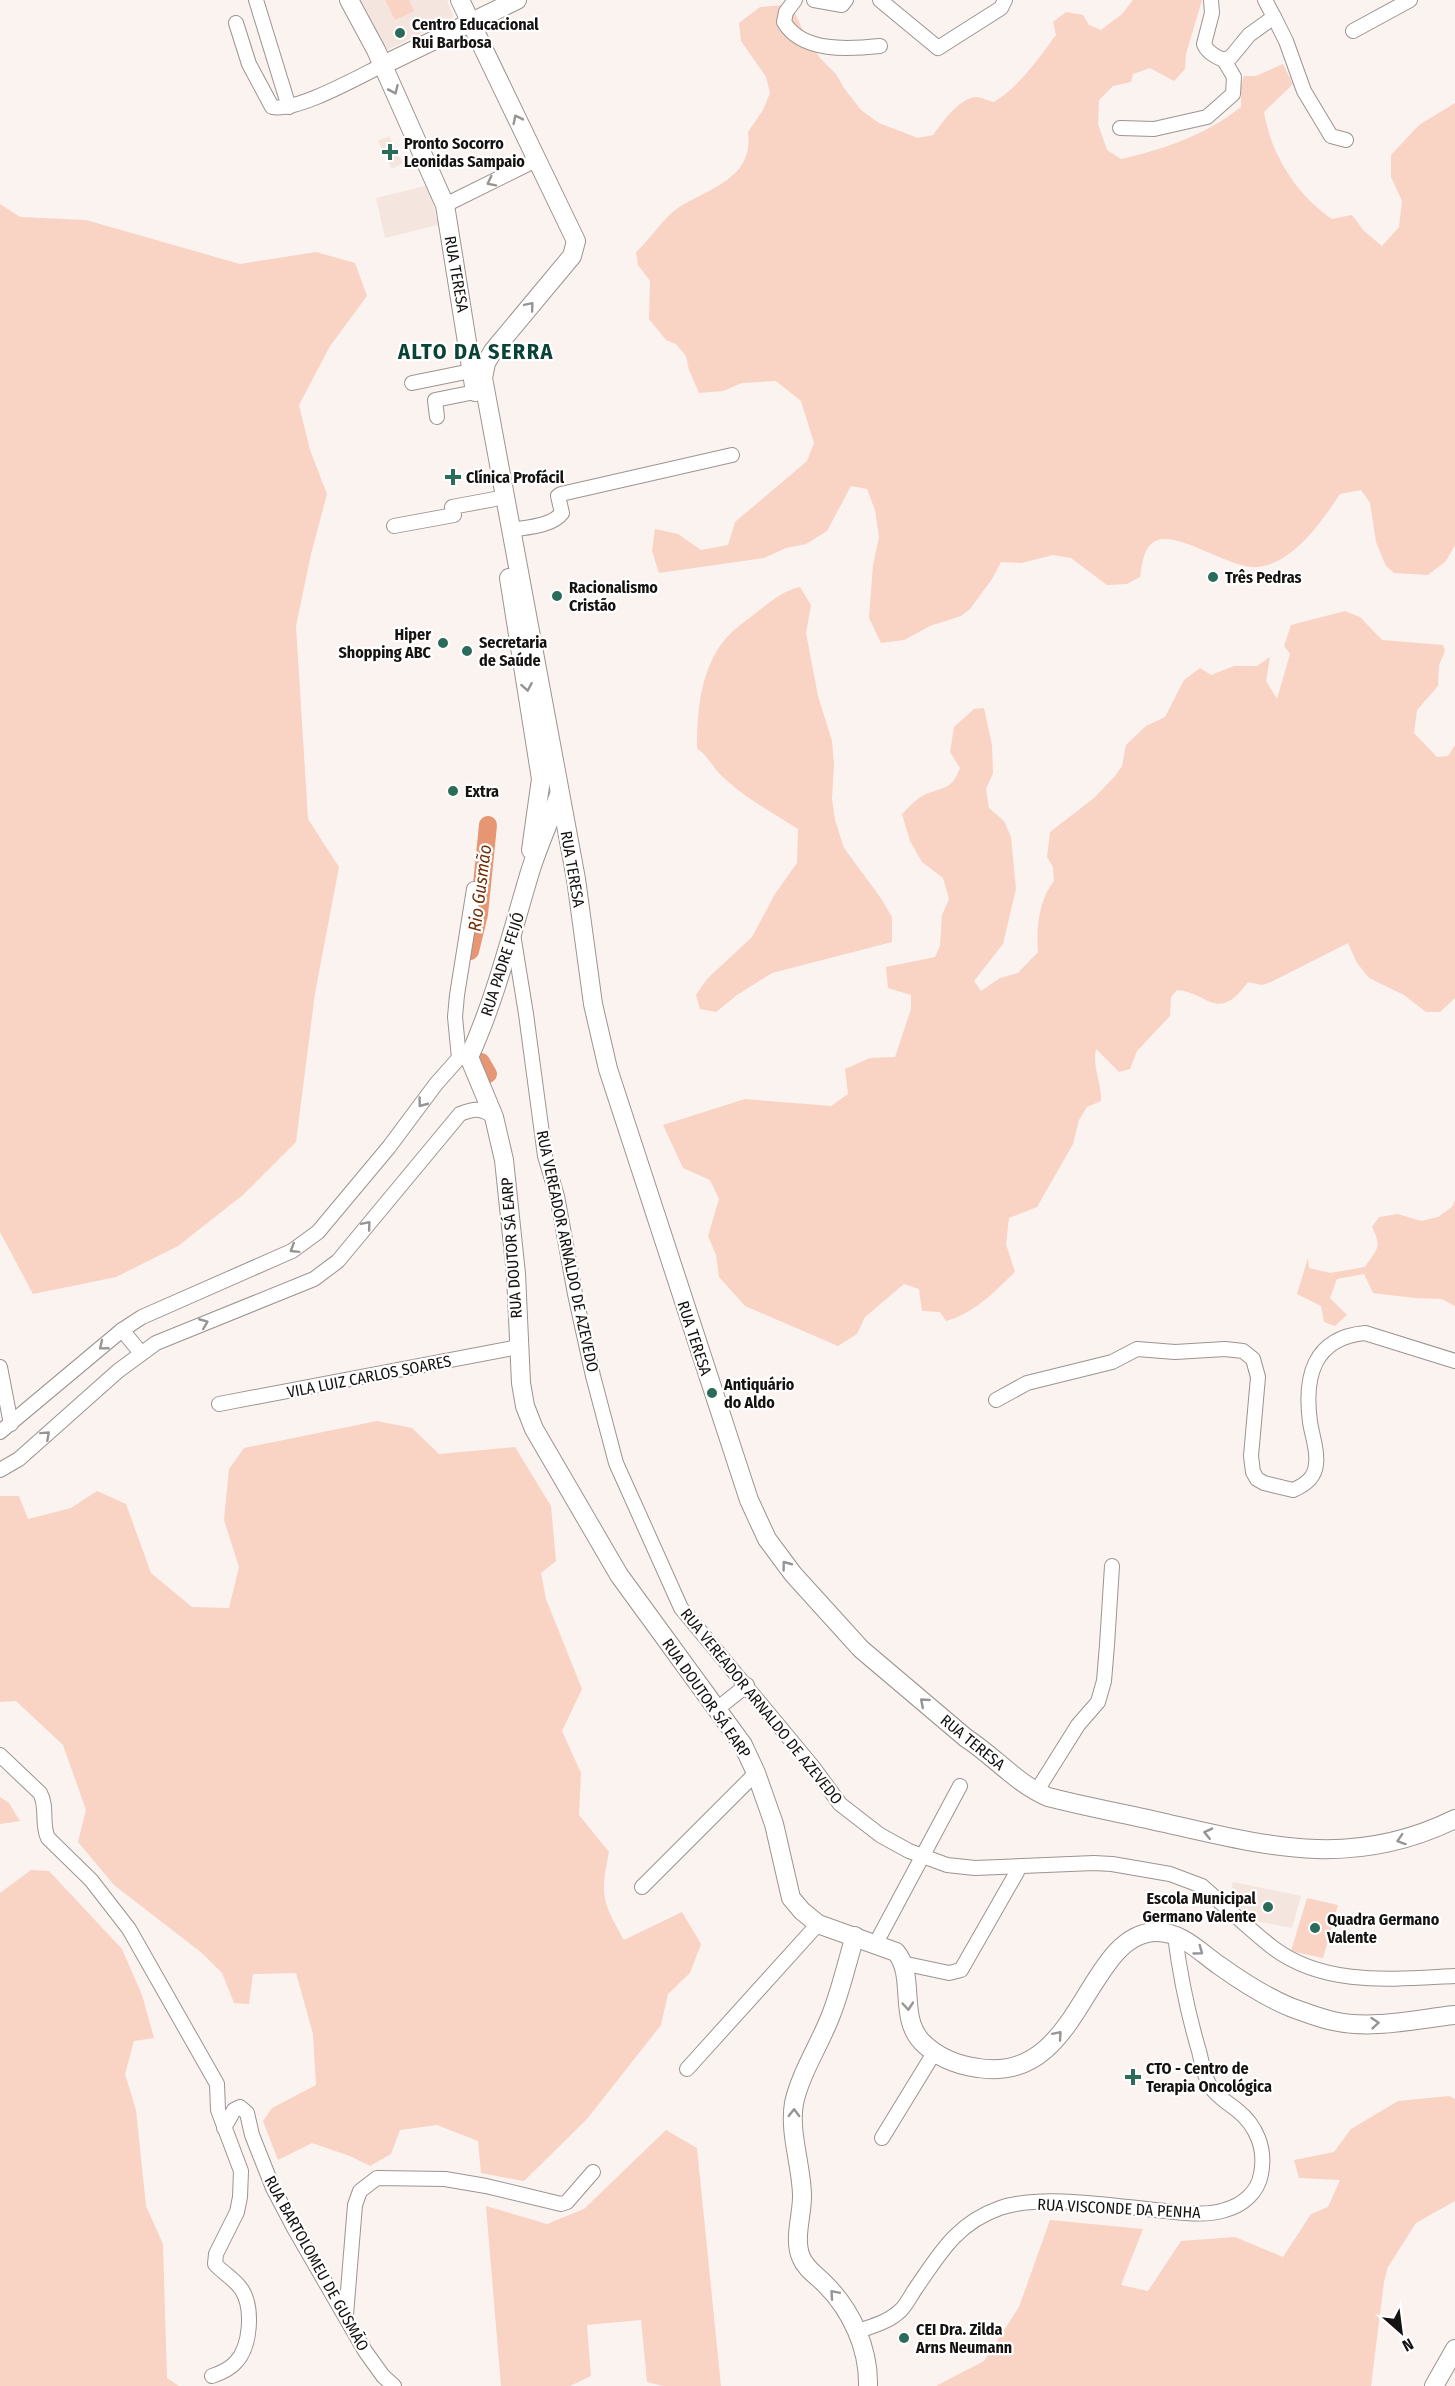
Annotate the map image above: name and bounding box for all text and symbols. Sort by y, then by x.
place label: Centro Educacional Rui Barbosa [412,15,539,52]
marker: Centro Educacional Rui Barbosa [393,26,407,40]
one-way arrow [387,83,399,94]
one-way arrow [513,115,525,126]
place label: Pronto Socorro Leonidas Sampaio [404,134,525,171]
marker: Pronto Socorro Leonidas Sampaio [381,143,399,161]
one-way arrow [486,175,497,187]
street label: RUA TERESA [440,234,473,314]
one-way arrow [523,302,534,313]
district label: ALTO DA SERRA [397,338,554,365]
marker: Clínica Profácil [444,468,462,486]
place label: Clínica Profácil [466,468,565,487]
place label: Três Pedras [1225,568,1302,587]
marker: Três Pedras [1206,570,1220,584]
place label: Racionalismo Cristão [569,578,658,615]
marker: Racionalismo Cristão [550,589,564,603]
place label: Hiper Shopping ABC [339,625,432,662]
place label: Secretaria de Saúde [479,633,547,670]
marker: Hiper Shopping ABC [436,636,450,650]
marker: Secretaria de Saúde [460,644,474,658]
one-way arrow [521,682,533,692]
place label: Extra [465,782,499,801]
marker: Extra [446,784,460,798]
street label: RUA TERESA [556,829,589,909]
water label: Rio Gusmão [464,843,496,933]
street label: RUA PADRE FEIJÓ [477,910,528,1019]
one-way arrow [419,1097,430,1108]
street label: RUA VEREADOR ARNALDO DE AZEVEDO [533,1129,602,1374]
street label: RUA DOUTOR SÁ EARP [497,1177,526,1319]
one-way arrow [360,1221,371,1232]
one-way arrow [290,1241,300,1253]
street label: RUA TERESA [674,1298,716,1378]
one-way arrow [197,1318,208,1330]
one-way arrow [99,1339,110,1350]
street label: VILA LUIZ CARLOS SOARES [285,1351,453,1402]
place label: Antiquário do Aldo [723,1375,795,1412]
marker: Antiquário do Aldo [705,1386,719,1400]
one-way arrow [40,1431,50,1442]
one-way arrow [782,1560,793,1571]
street label: RUA VEREADOR ARNALDO DE AZEVEDO [677,1605,847,1808]
street label: RUA DOUTOR SÁ EARP [658,1635,755,1762]
one-way arrow [920,1698,931,1709]
street label: RUA TERESA [937,1711,1009,1774]
one-way arrow [1203,1827,1213,1840]
one-way arrow [1396,1833,1407,1845]
place label: Escola Municipal Germano Valente [1142,1889,1257,1926]
marker: Escola Municipal Germano Valente [1261,1900,1275,1914]
place label: Quadra Germano Valente [1326,1910,1440,1947]
marker: Quadra Germano Valente [1308,1921,1322,1935]
one-way arrow [1193,1943,1204,1954]
one-way arrow [901,2002,914,2011]
one-way arrow [1371,2017,1380,2030]
one-way arrow [1051,2031,1062,2042]
place label: CTO - Centro de Terapia Oncológica [1146,2059,1272,2096]
marker: CTO - Centro de Terapia Oncológica [1124,2068,1142,2086]
one-way arrow [788,2109,800,2118]
street label: RUA BARTOLOMEU DE GUSMÃO [260,2172,373,2354]
street label: RUA VISCONDE DA PENHA [1037,2195,1202,2222]
one-way arrow [830,2290,841,2301]
north arrow [1371,2302,1431,2362]
place label: CEI Dra. Zilda Arns Neumann [915,2320,1012,2357]
marker: CEI Dra. Zilda Arns Neumann [897,2331,911,2345]
text: N [1399,2334,1417,2355]

